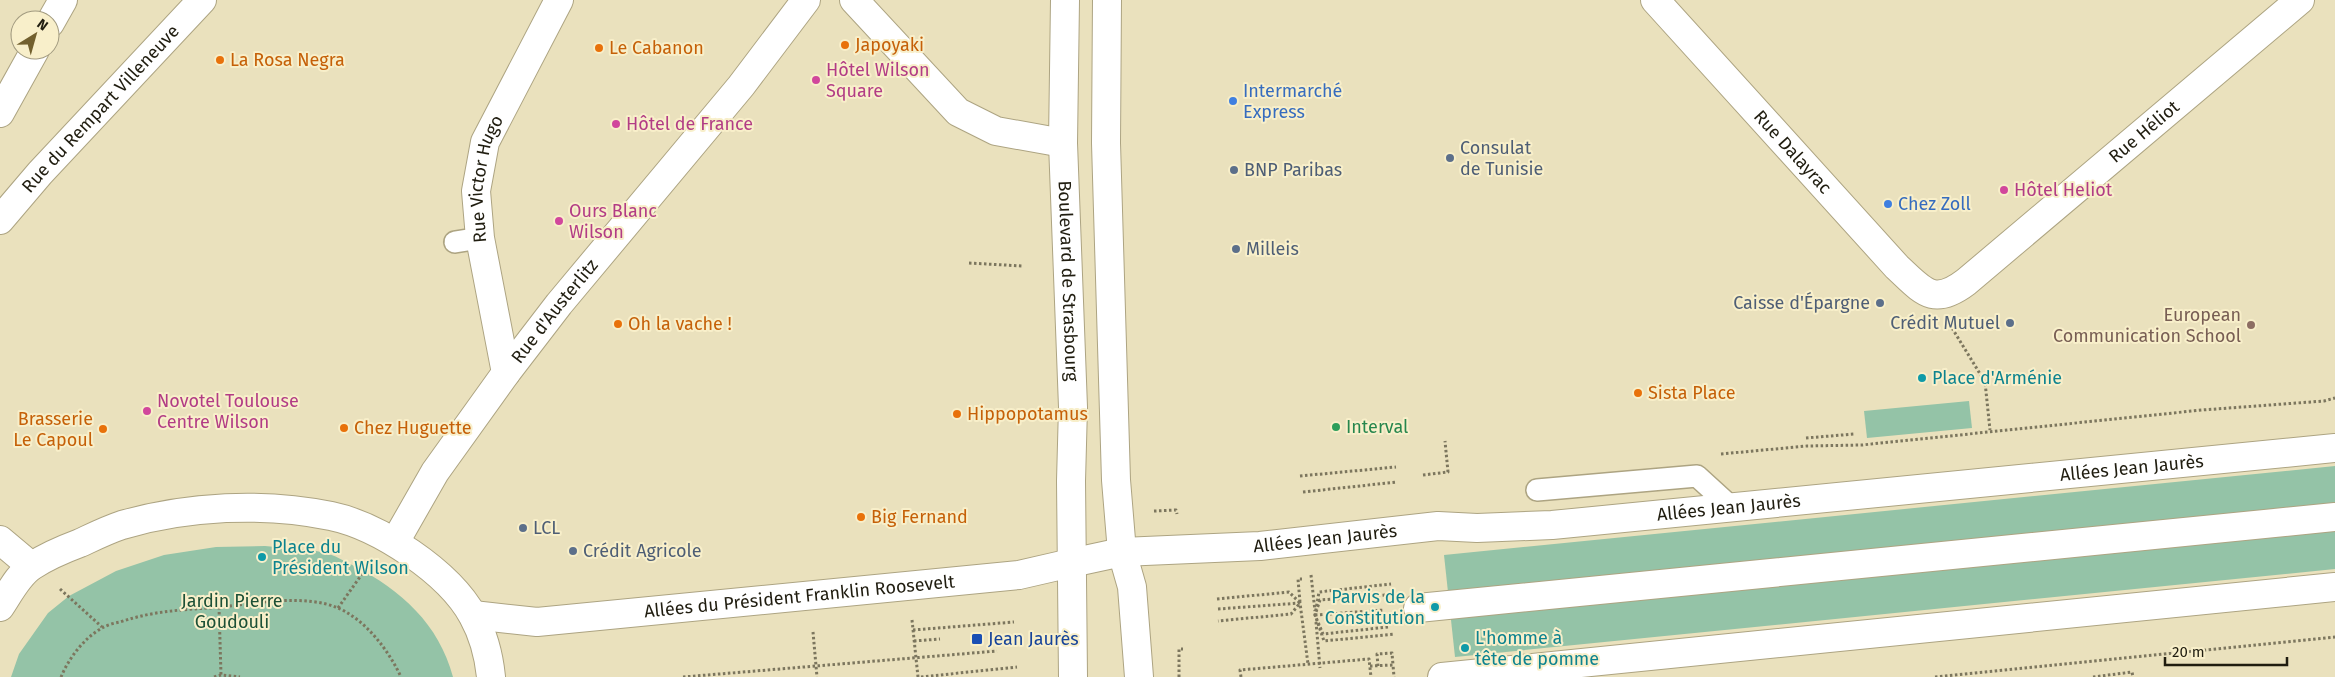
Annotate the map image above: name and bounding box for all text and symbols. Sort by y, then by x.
north arrow [10,10,60,60]
text: N [34,15,51,35]
street label: Rue du Rempart Villeneuve [17,20,184,197]
place label: Japoyaki [855,34,924,56]
place label: Le Cabanon [609,37,704,59]
marker: Japoyaki [839,39,851,51]
marker: Le Cabanon [593,42,605,54]
place label: La Rosa Negra [230,49,345,71]
marker: La Rosa Negra [214,54,226,66]
place label: Hôtel Wilson Square [826,59,930,102]
marker: Hôtel Wilson Square [810,74,822,86]
place label: Intermarché Express [1243,80,1342,123]
marker: Intermarché Express [1227,95,1239,107]
street label: Rue Héliot [2104,95,2184,168]
street label: Rue Dalayrac [1749,105,1836,199]
street label: Rue Victor Hugo [465,111,508,244]
place label: Hôtel de France [626,113,753,135]
marker: Hôtel de France [610,118,622,130]
place label: Consulat de Tunisie [1460,137,1543,180]
marker: Consulat de Tunisie [1444,152,1456,164]
place label: BNP Paribas [1244,159,1342,181]
marker: BNP Paribas [1228,164,1240,176]
place label: Hôtel Heliot [2014,179,2113,201]
street label: Boulevard de Strasbourg [1053,180,1083,382]
marker: Hôtel Heliot [1998,184,2010,196]
place label: Chez Zoll [1898,193,1971,215]
marker: Chez Zoll [1882,198,1894,210]
place label: Ours Blanc Wilson [569,200,657,243]
marker: Ours Blanc Wilson [553,215,565,227]
place label: Milleis [1246,238,1299,260]
marker: Milleis [1230,243,1242,255]
street label: Rue d'Austerlitz [506,255,603,368]
place label: Caisse d'Épargne [1733,291,1870,314]
marker: Caisse d'Épargne [1874,297,1886,309]
place label: European Communication School [2053,304,2241,347]
place label: Crédit Mutuel [1890,312,2000,334]
place label: Oh la vache ! [628,313,732,335]
marker: Crédit Mutuel [2004,317,2016,329]
marker: Oh la vache ! [612,318,624,330]
marker: European Communication School [2245,319,2257,331]
place label: Place d'Arménie [1932,367,2062,389]
marker: Place d'Arménie [1916,372,1928,384]
place label: Sista Place [1648,382,1736,404]
marker: Sista Place [1632,387,1644,399]
place label: Novotel Toulouse Centre Wilson [157,390,299,433]
place label: Hippopotamus [967,403,1088,425]
marker: Novotel Toulouse Centre Wilson [141,405,153,417]
place label: Brasserie Le Capoul [13,408,93,451]
marker: Hippopotamus [951,408,963,420]
place label: Interval [1346,416,1408,438]
place label: Chez Huguette [354,417,472,439]
marker: Interval [1330,421,1342,433]
marker: Chez Huguette [338,422,350,434]
marker: Brasserie Le Capoul [97,423,109,435]
street label: Allées Jean Jaurès [2059,450,2205,486]
street label: Allées Jean Jaurès [1656,490,1802,526]
place label: Big Fernand [871,506,968,528]
marker: Big Fernand [855,511,867,523]
place label: LCL [533,517,560,539]
street label: Allées Jean Jaurès [1253,520,1398,557]
marker: LCL [517,522,529,534]
place label: Place du Président Wilson [272,536,409,579]
place label: Crédit Agricole [583,540,702,562]
marker: Crédit Agricole [567,545,579,557]
marker: Place du Président Wilson [256,551,268,563]
street label: Allées du Président Franklin Roosevelt [643,570,956,622]
place label: Parvis de la Constitution [1325,586,1425,629]
park label: Jardin Pierre Goudouli [181,590,283,633]
marker: Parvis de la Constitution [1429,601,1441,613]
place label: L'homme à tête de pomme [1475,627,1599,670]
place label: Jean Jaurès [988,628,1079,650]
marker: Jean Jaurès [970,632,984,646]
scale bar [2165,634,2288,666]
marker: L'homme à tête de pomme [1459,642,1471,654]
text: 20 m [2172,643,2205,661]

